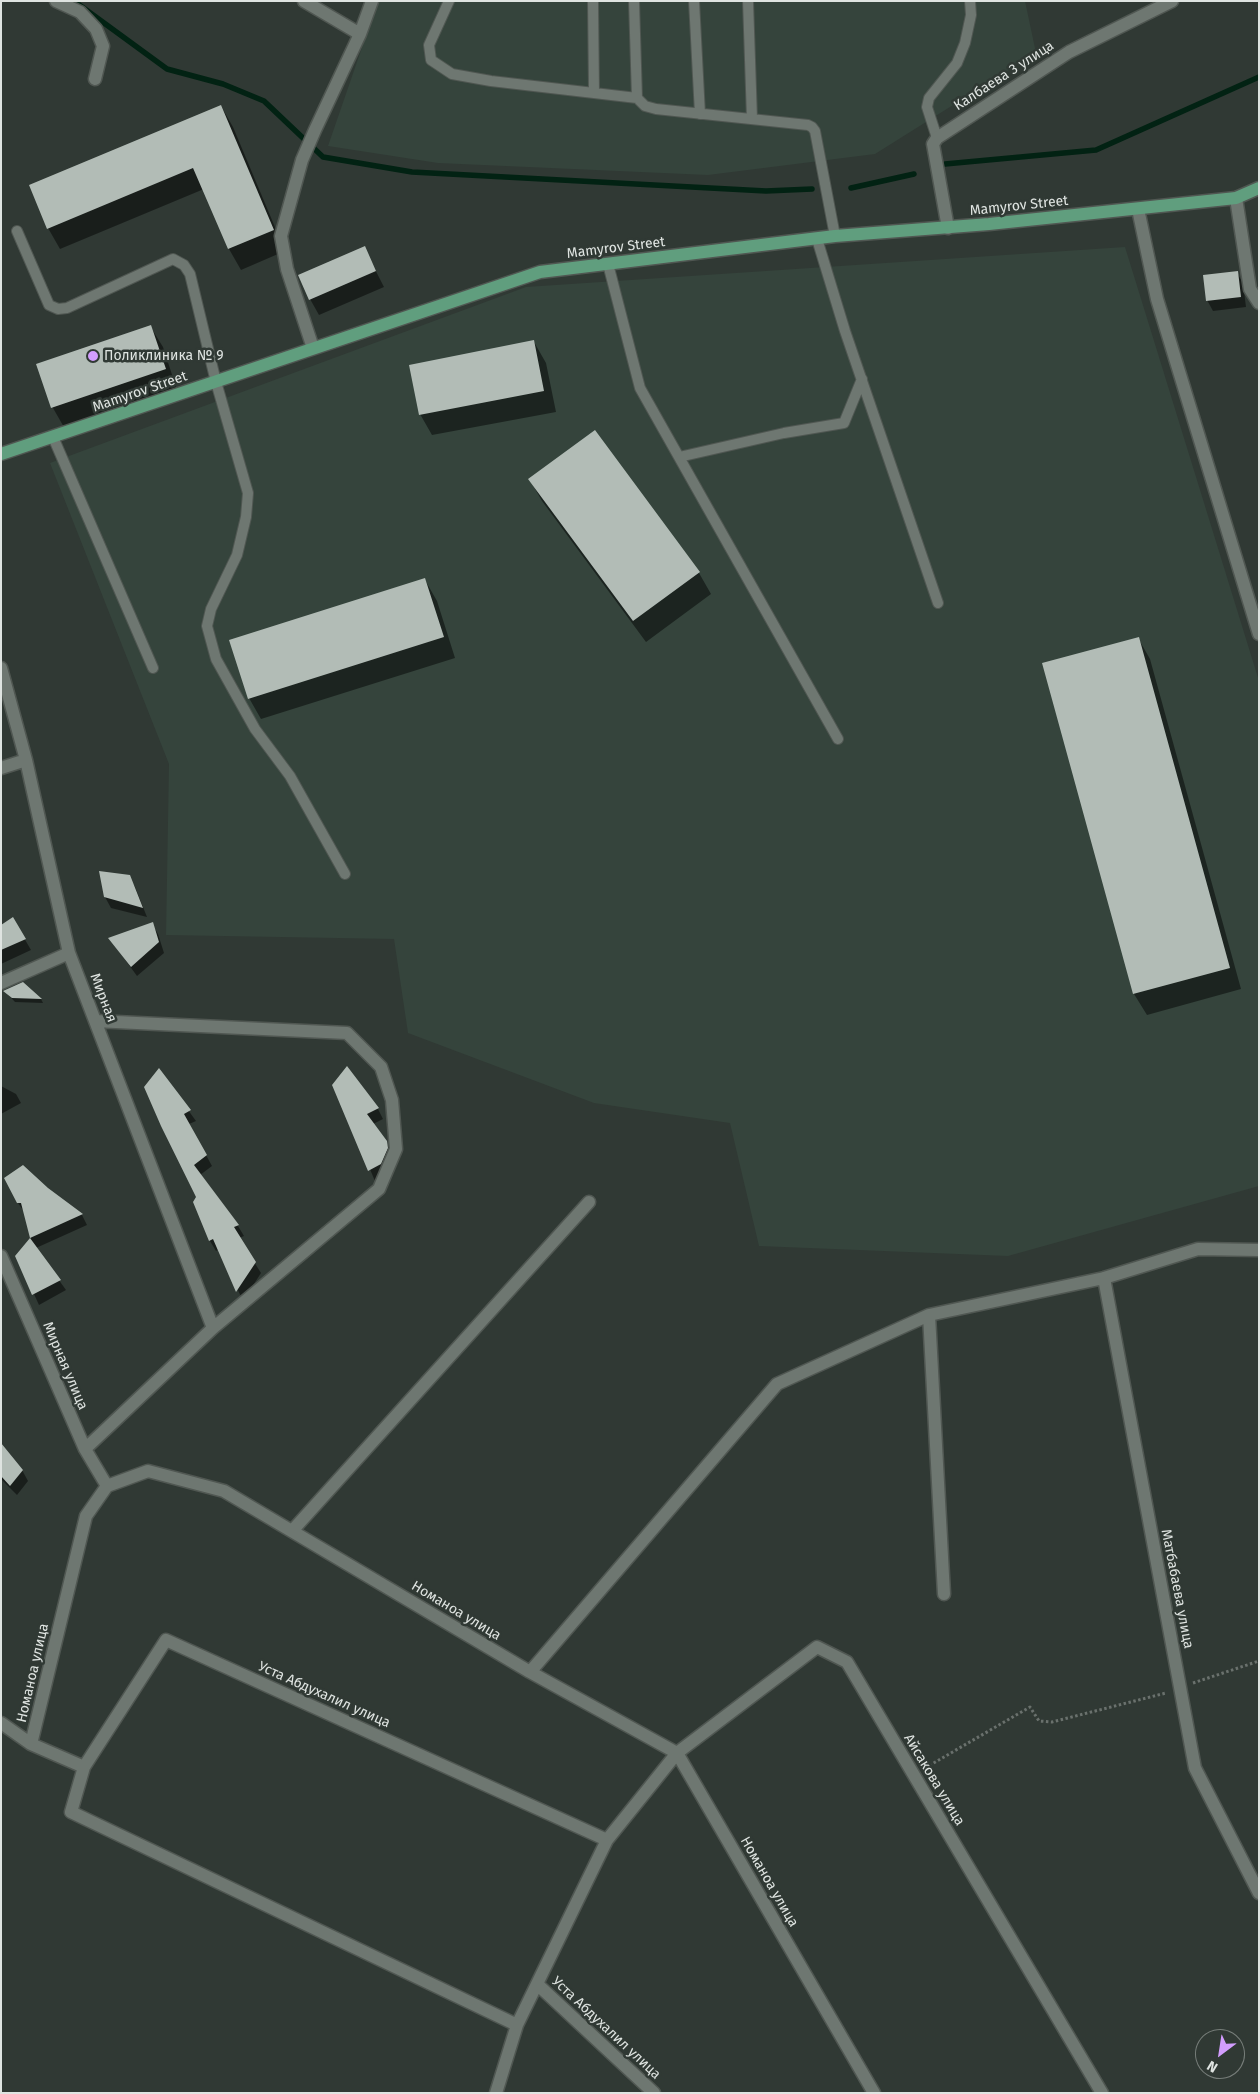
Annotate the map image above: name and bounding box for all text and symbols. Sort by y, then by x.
street label: Калбаева 3 улица [951,37,1057,115]
street label: Mamyrov Street [969,192,1069,220]
street label: Mamyrov Street [566,234,666,262]
place label: Поликлиника № 9 [104,348,224,364]
marker: Поликлиника № 9 [86,349,100,363]
street label: Mamyrov Street [90,368,190,416]
street label: Мирная [86,971,120,1025]
street label: Мирная улица [39,1319,91,1413]
street label: Матбабаева улица [1157,1528,1197,1650]
street label: Номаноа улица [408,1578,504,1644]
street label: Номаноа улица [13,1622,53,1724]
street label: Уста Абдухалил улица [255,1658,393,1732]
street label: Айсакова улица [900,1731,968,1829]
street label: Номаноа улица [736,1834,802,1930]
street label: Уста Абдухалил улица [548,1973,664,2083]
north arrow [1195,2029,1245,2079]
text: N [1204,2057,1221,2076]

